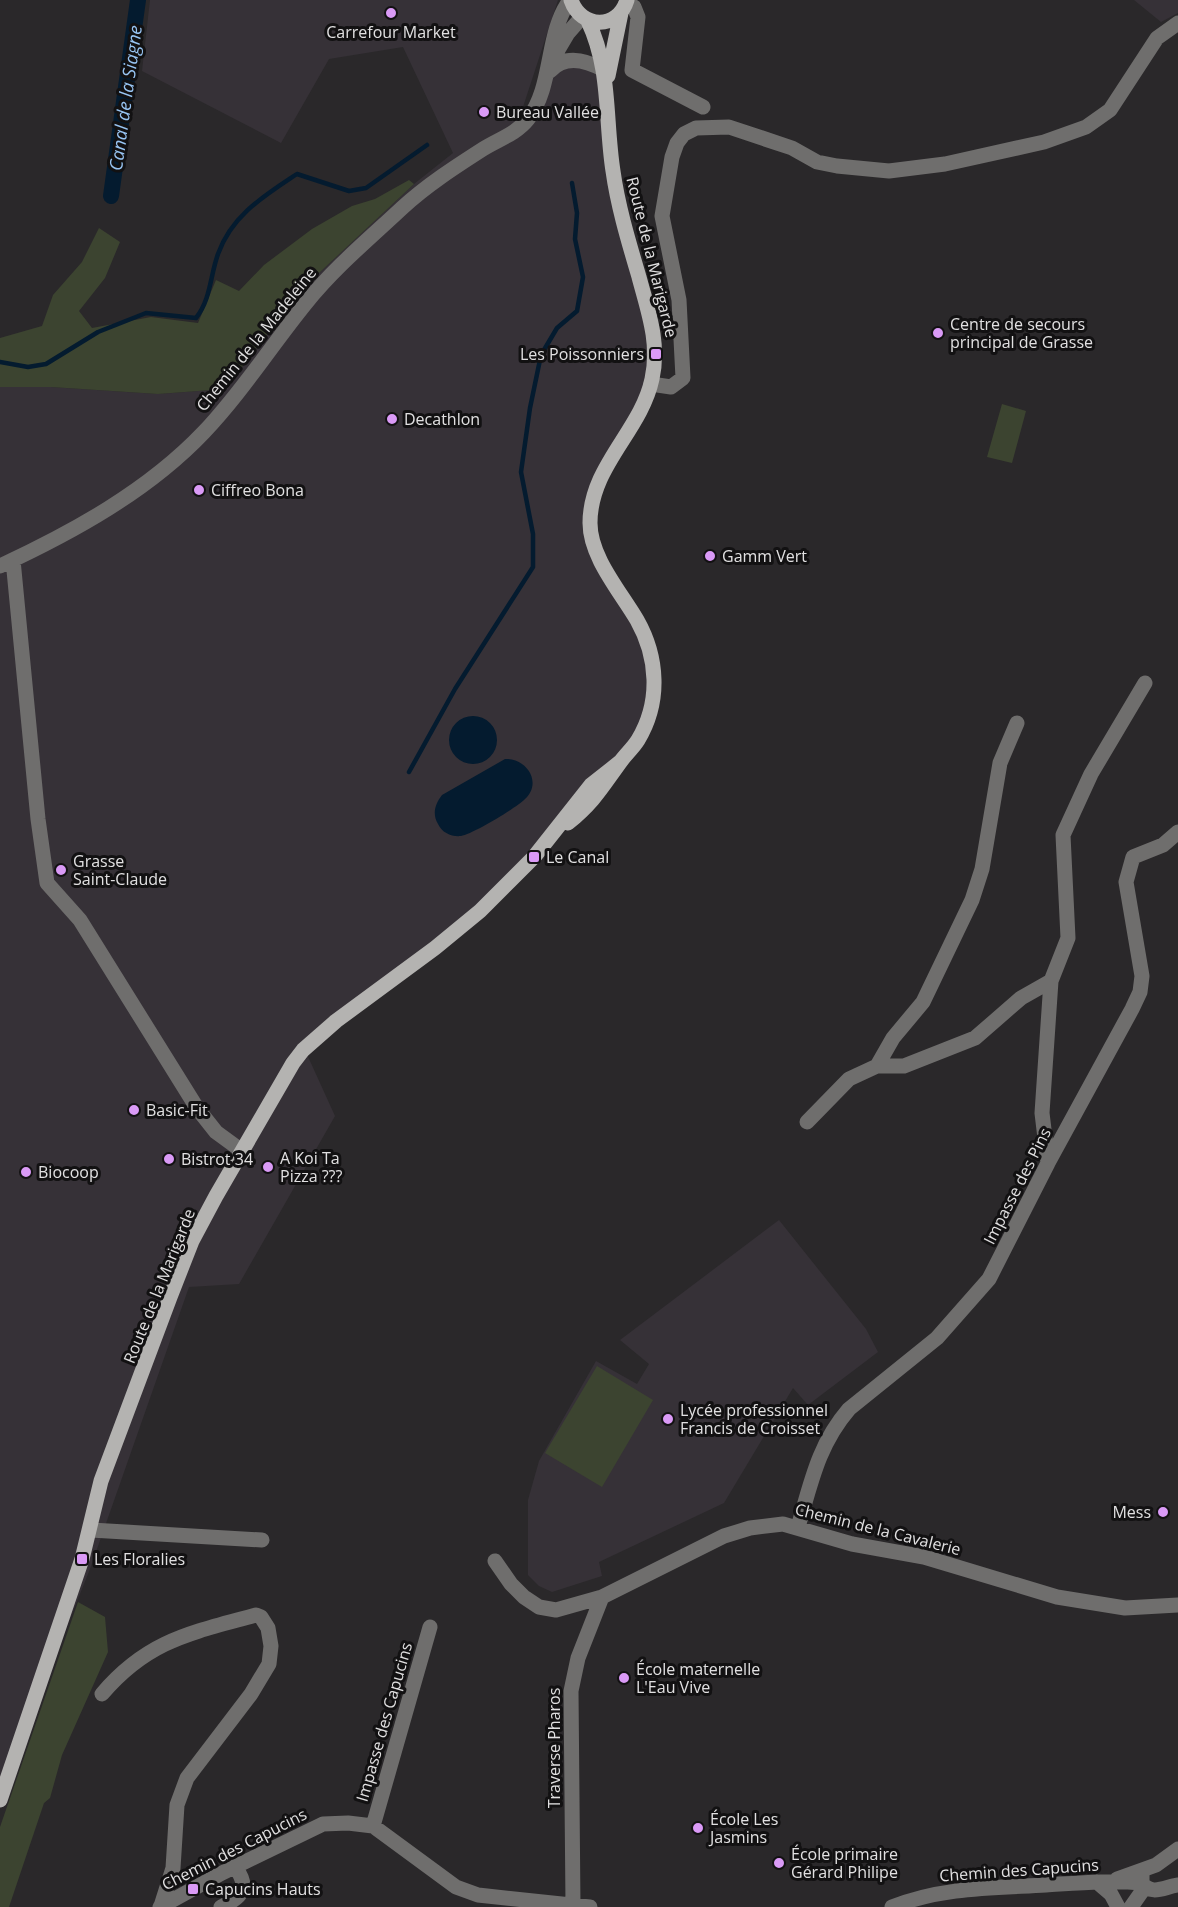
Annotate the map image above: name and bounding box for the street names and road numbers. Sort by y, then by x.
street label: Route de la Marigarde [621,174,683,340]
street label: Chemin de la Madeleine [191,262,321,416]
street label: Impasse des Pins [978,1124,1056,1248]
street label: Route de la Marigarde [118,1205,200,1367]
street label: Chemin de la Cavalerie [793,1498,963,1560]
street label: Impasse des Capucins [351,1640,417,1804]
street label: Traverse Pharos [543,1688,565,1808]
street label: Chemin des Capucins [158,1803,310,1895]
street label: Chemin des Capucins [938,1853,1100,1887]

